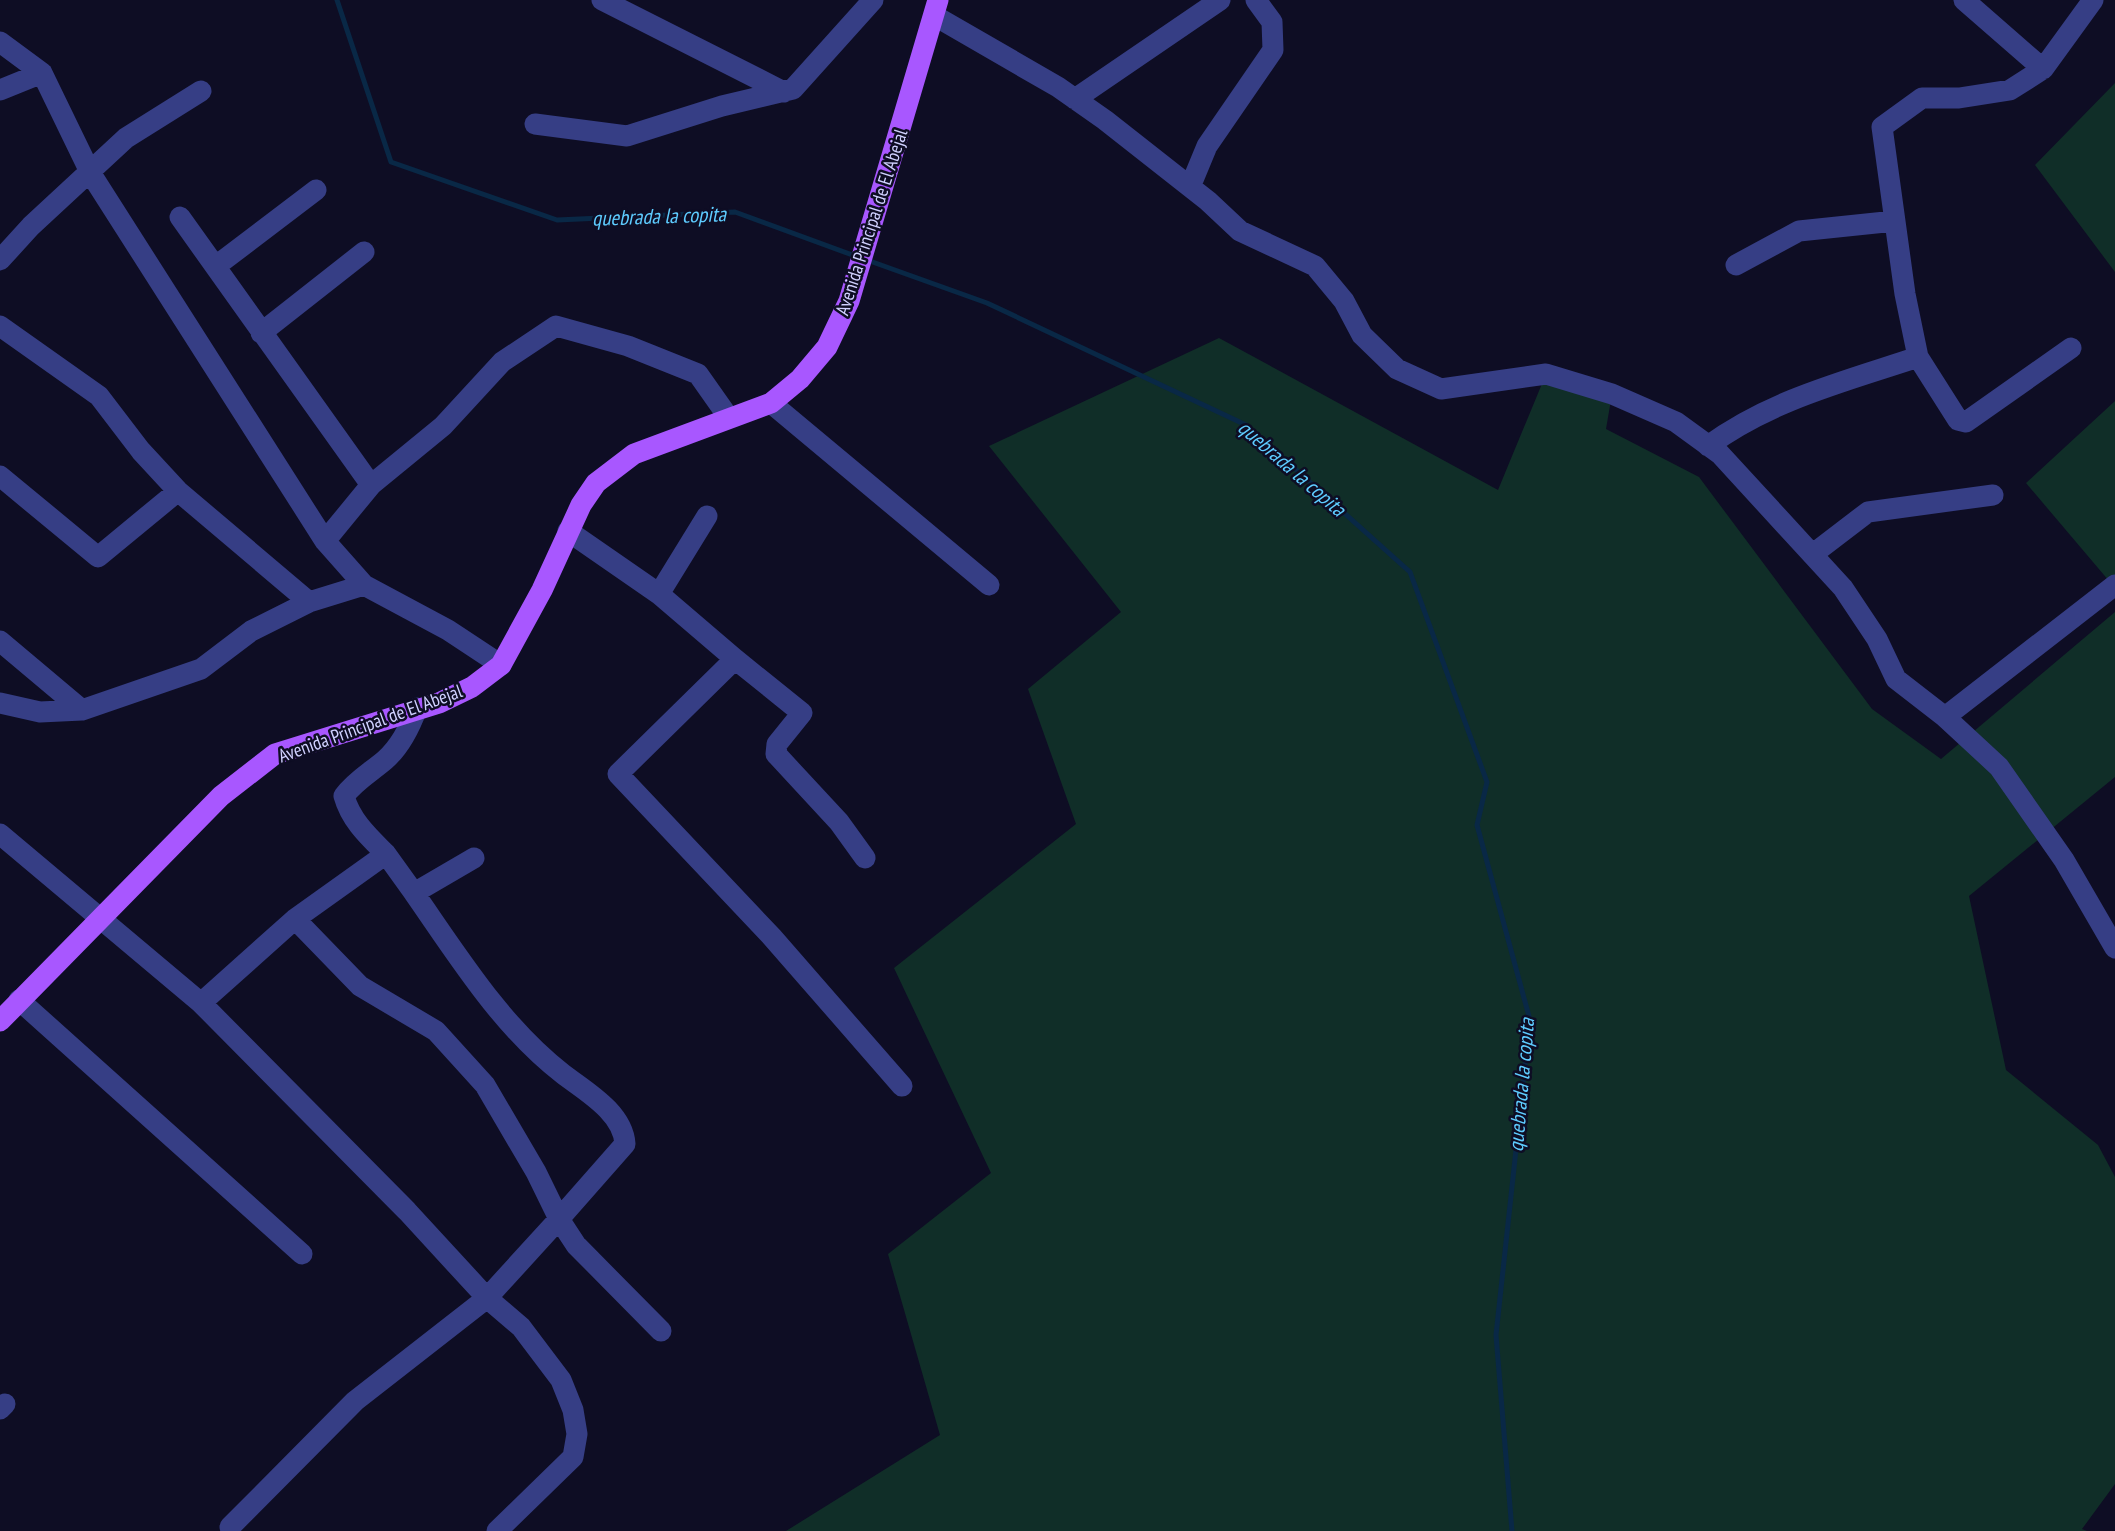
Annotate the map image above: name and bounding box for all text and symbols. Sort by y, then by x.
street label: Avenida Principal de El Abejal [830,125,913,318]
water label: quebrada la copita [592,200,728,232]
water label: quebrada la copita [1233,414,1353,523]
street label: Avenida Principal de El Abejal [275,678,466,767]
water label: quebrada la copita [1502,1016,1540,1153]

